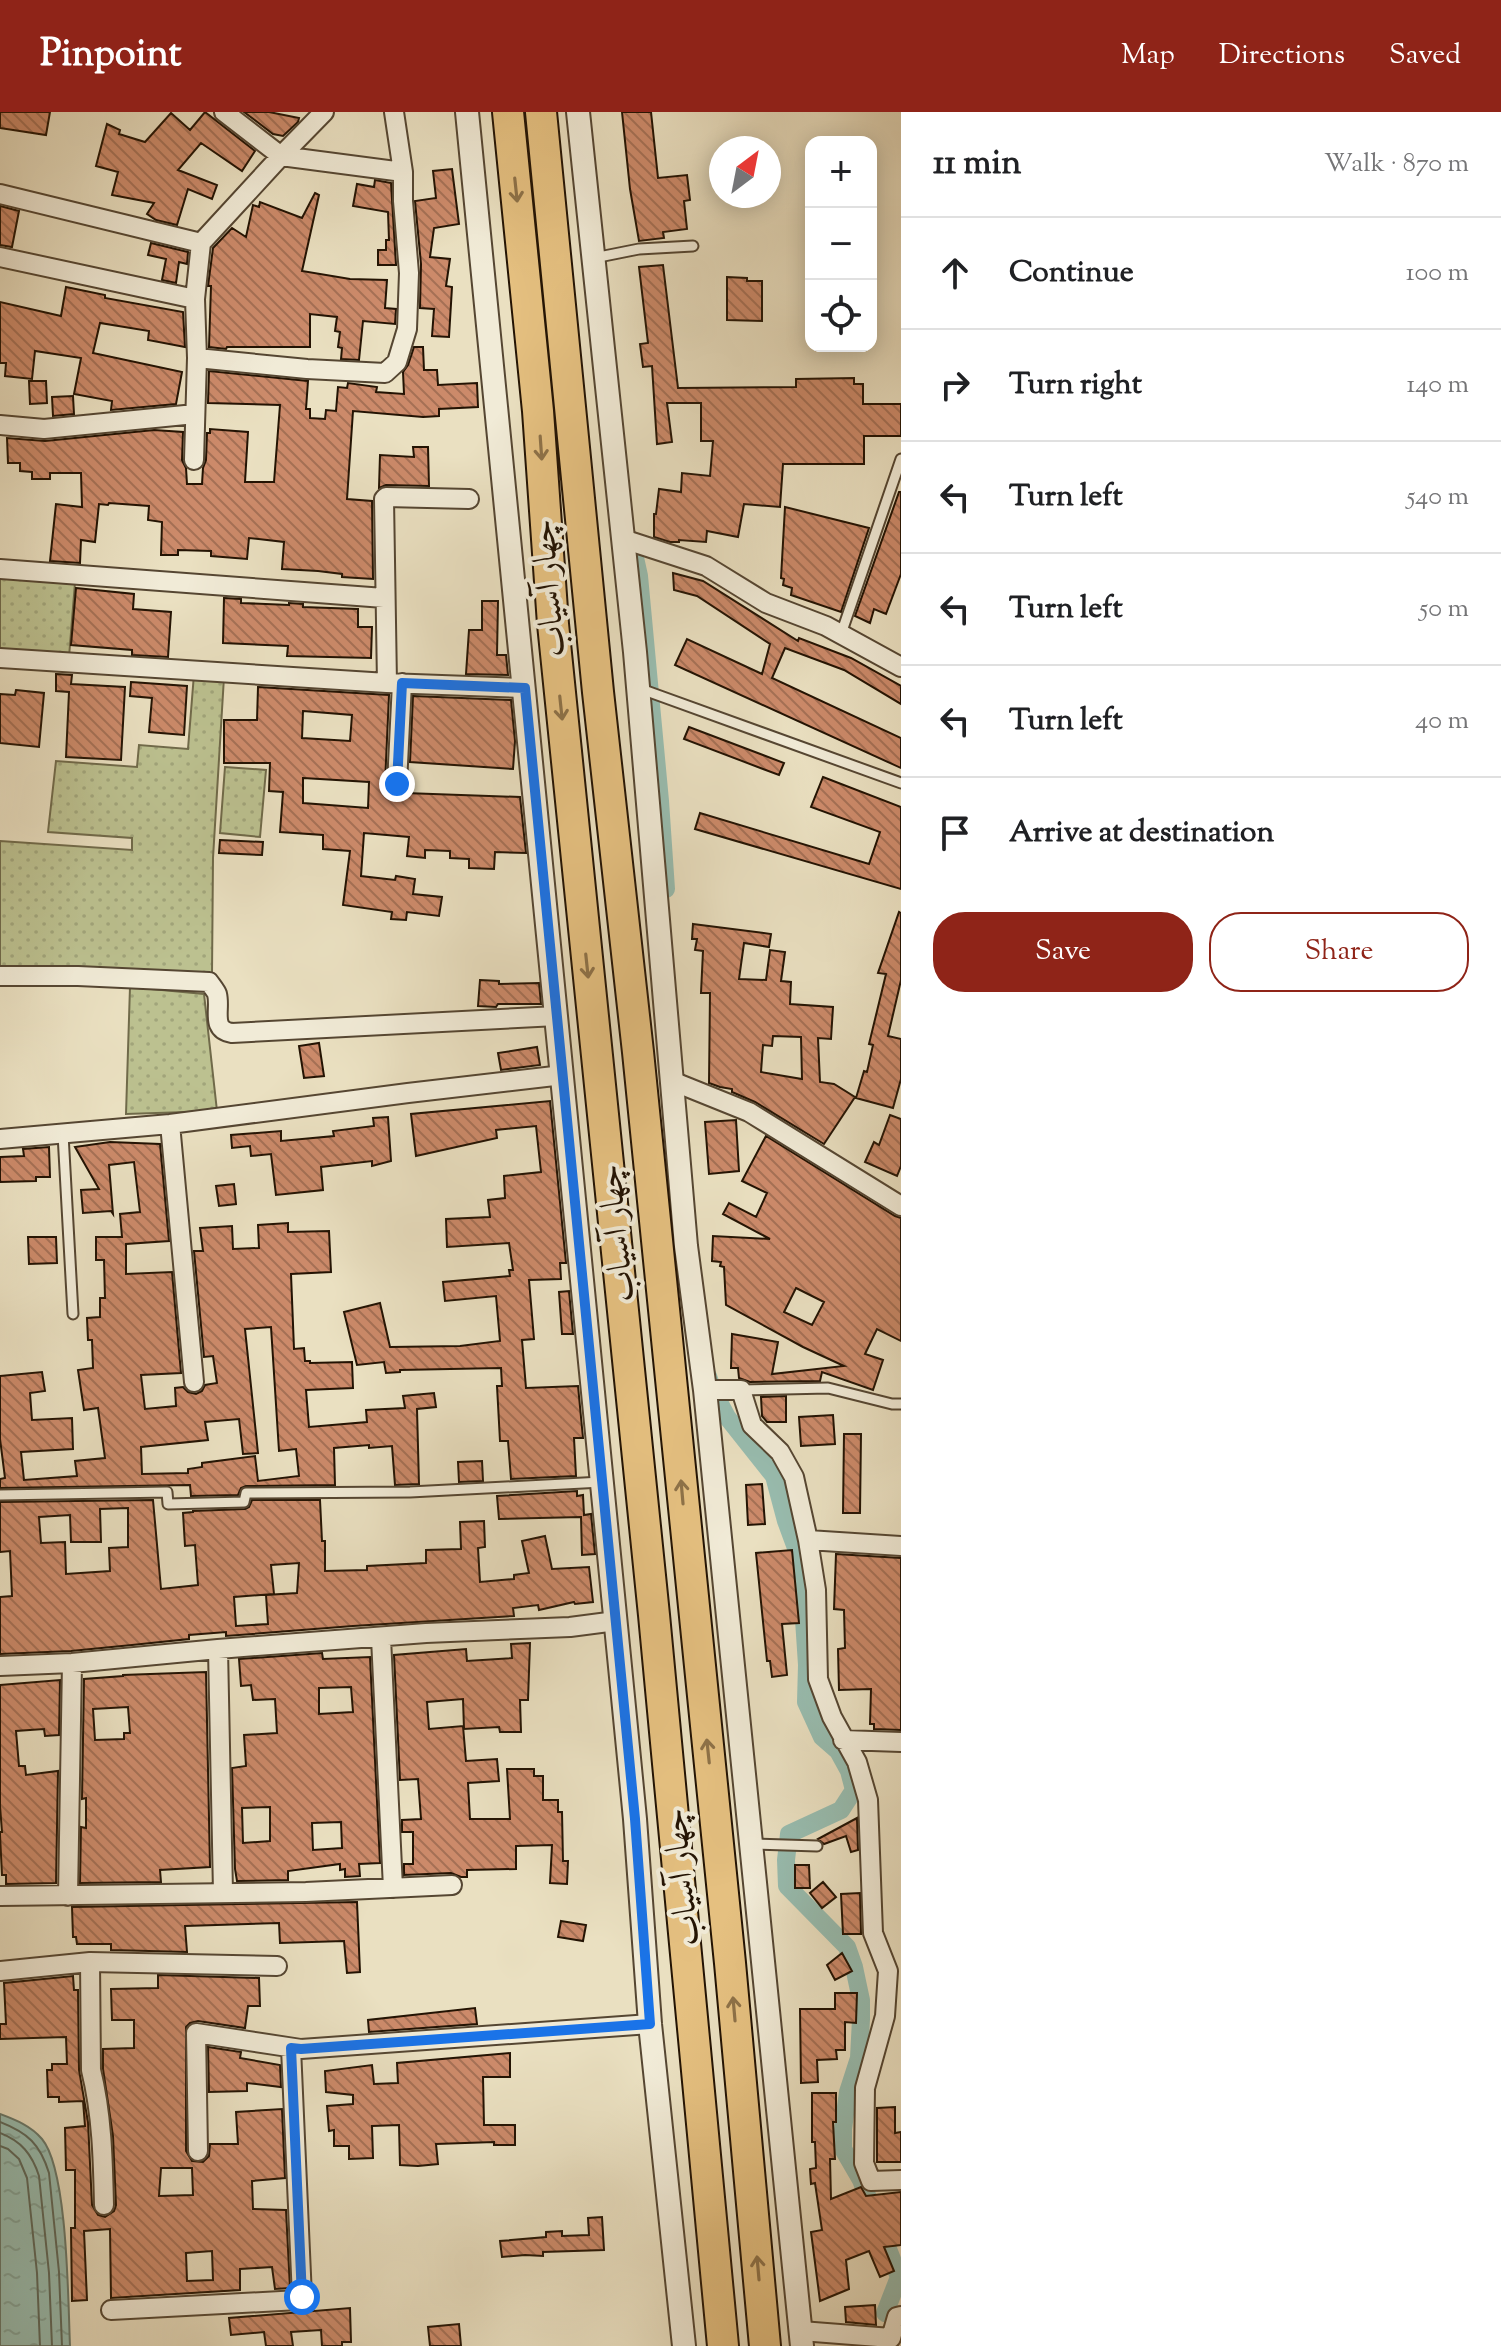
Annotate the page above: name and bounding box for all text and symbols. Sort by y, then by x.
text: Pinpoint [40,29,182,83]
text: Map [1121,36,1175,76]
text: Directions [1219,36,1345,76]
text: Saved [1389,36,1461,76]
north arrow [709,136,781,208]
map controls [805,136,877,352]
button: + [805,136,877,208]
text: 11 min [933,140,1021,189]
text: Walk · 870 m [1324,146,1469,183]
one-way arrow [508,176,523,203]
button: − [805,208,877,280]
icon: ahead [933,251,977,295]
text: Continue [1009,252,1134,295]
text: 100 m [1406,255,1469,292]
button: locate [805,280,877,352]
icon: right [933,363,977,407]
text: Turn right [1009,364,1142,407]
text: 140 m [1406,367,1469,404]
one-way arrow [534,434,549,461]
icon: left [933,475,977,519]
text: Turn left [1009,476,1123,519]
text: 540 m [1406,479,1469,516]
street label: چهار آسیاب [520,517,580,659]
icon: left [933,587,977,631]
text: Turn left [1009,588,1123,631]
text: 50 m [1419,591,1469,628]
one-way arrow [554,694,569,720]
icon: left [933,699,977,743]
text: Turn left [1009,700,1123,743]
text: 40 m [1415,703,1469,740]
route end [379,766,415,802]
icon: arrive [933,811,977,855]
text: Arrive at destination [1009,812,1274,855]
button: Save [933,912,1193,992]
button: Share [1209,912,1469,992]
one-way arrow [580,952,595,979]
street label: چهار آسیاب [586,1162,650,1304]
one-way arrow [675,1479,690,1506]
one-way arrow [701,1738,716,1765]
street label: چهار آسیاب [651,1806,715,1948]
one-way arrow [726,1996,741,2023]
one-way arrow [750,2255,765,2282]
route start [284,2279,320,2315]

